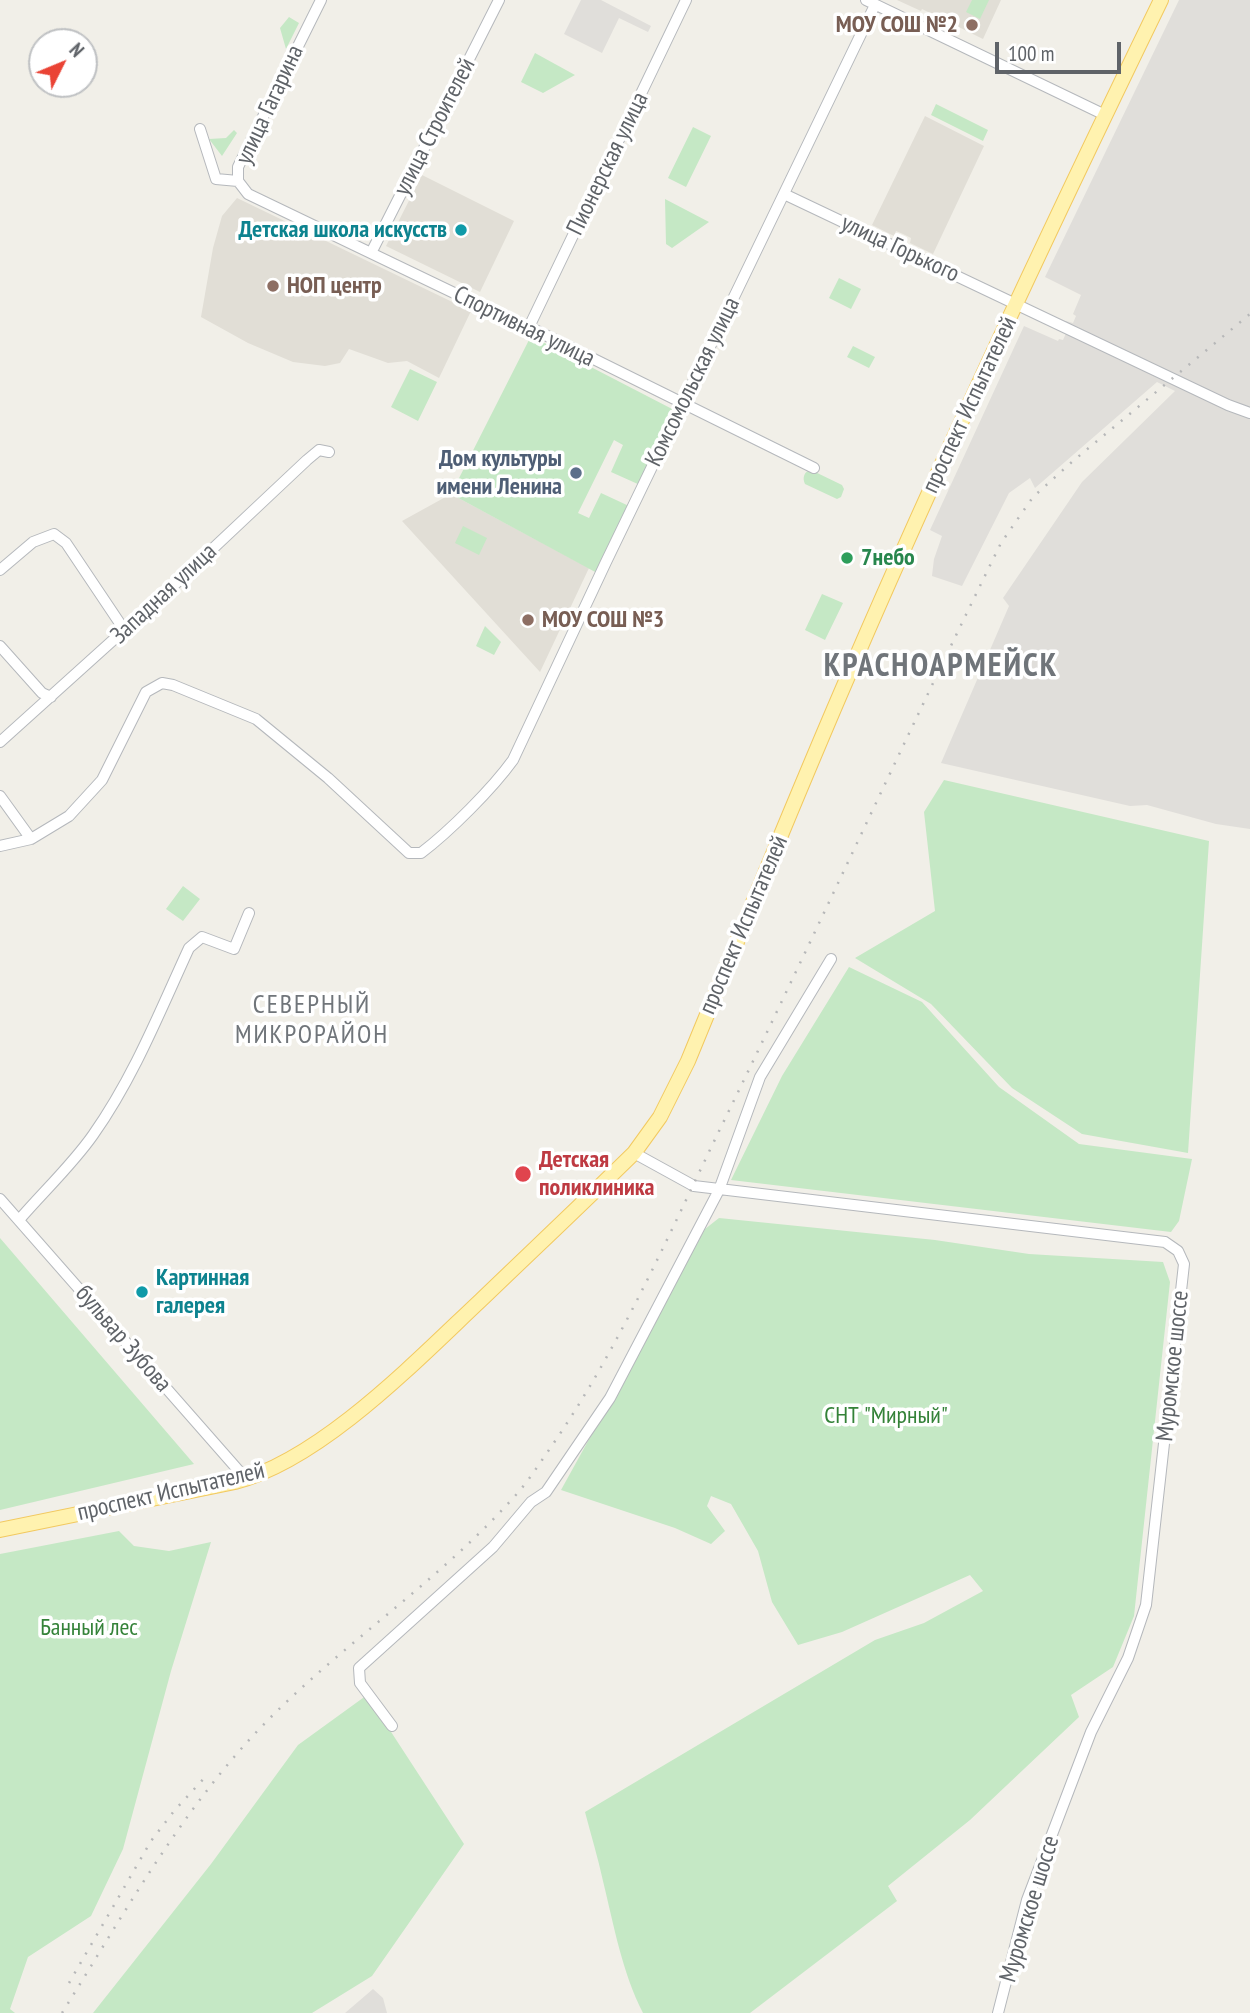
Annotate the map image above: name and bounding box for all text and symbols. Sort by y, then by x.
place label: МОУ СОШ №2 [836,11,958,39]
marker: МОУ СОШ №2 [964,17,980,33]
north arrow [28,28,98,98]
scale bar [998,28,1124,72]
text: N [65,38,89,62]
text: 100 m [1008,40,1054,67]
street label: улица Гагарина [230,41,310,169]
street label: улица Строителей [388,54,482,200]
street label: Пионерская улица [561,88,655,240]
street label: улица Горького [836,209,964,289]
place label: Детская школа искусств [238,216,447,244]
marker: Детская школа искусств [453,222,469,238]
place label: НОП центр [287,272,382,300]
marker: НОП центр [265,278,281,294]
street label: Спортивная улица [449,280,599,374]
street label: Комсомольская улица [640,293,746,471]
street label: проспект Испытателей [917,312,1023,498]
place label: Дом культуры имени Ленина [437,445,562,501]
marker: Дом культуры имени Ленина [568,465,584,481]
street label: Западная улица [105,538,223,650]
place label: 7небо [861,544,915,572]
marker: 7небо [839,550,855,566]
place label: МОУ СОШ №3 [542,606,664,634]
marker: МОУ СОШ №3 [520,612,536,628]
district label: КРАСНОАРМЕЙСК [825,648,1057,686]
street label: проспект Испытателей [693,831,795,1019]
district label: СЕВЕРНЫЙ МИКРОРАЙОН [236,990,388,1052]
place label: Детская поликлиника [539,1146,654,1202]
marker: Детская поликлиника [513,1164,533,1184]
place label: Картинная галерея [156,1264,249,1320]
street label: бульвар Зубова [69,1280,177,1398]
marker: Картинная галерея [134,1284,150,1300]
street label: Муромское шоссе [1151,1289,1195,1443]
park label: СНТ "Мирный" [824,1402,948,1430]
street label: проспект Испытателей [75,1456,267,1528]
park label: Банный лес [40,1614,138,1642]
street label: Муромское шоссе [994,1832,1066,1986]

